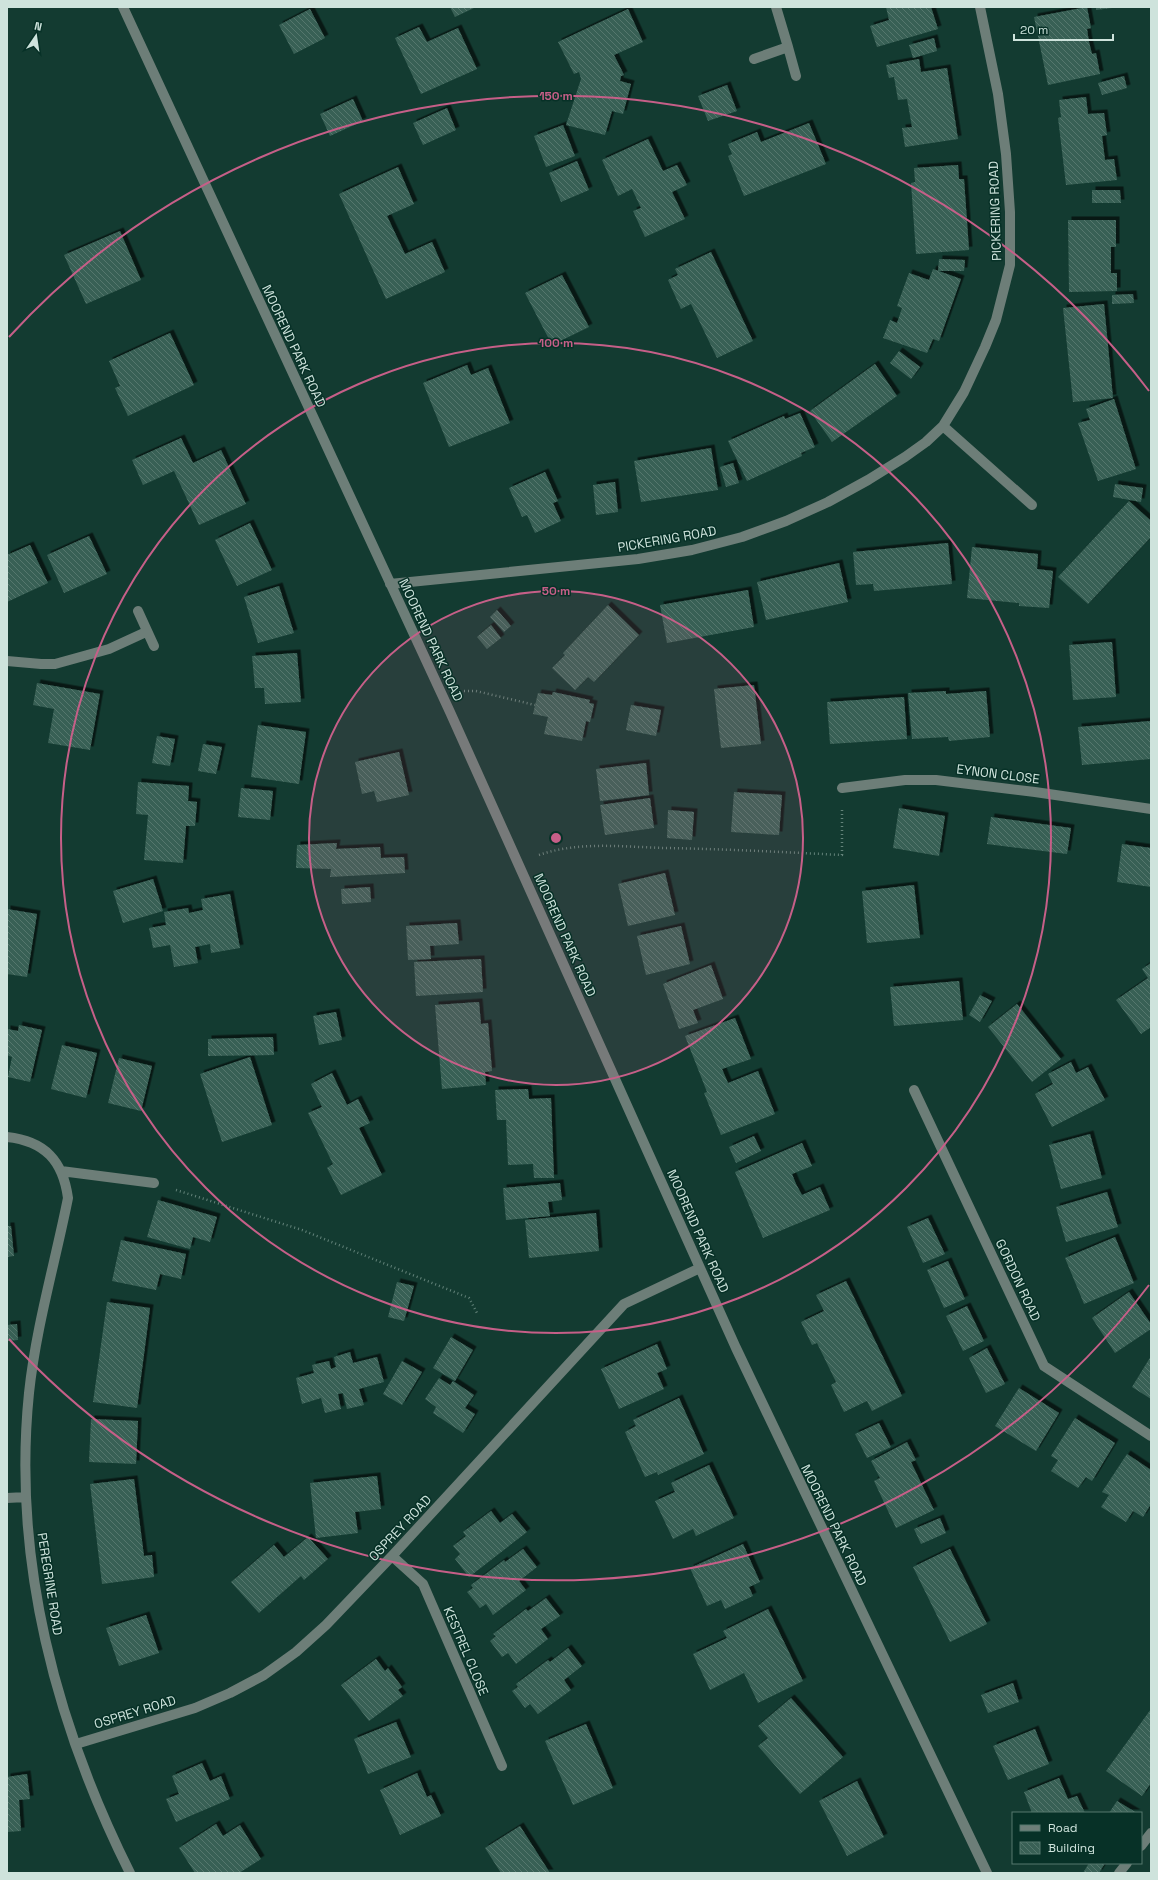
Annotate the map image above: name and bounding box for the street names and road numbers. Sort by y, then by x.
street label: PICKERING ROAD [985,161,1005,261]
street label: MOOREND PARK ROAD [258,282,330,410]
street label: PICKERING ROAD [616,522,718,556]
street label: MOOREND PARK ROAD [395,576,467,704]
street label: EYNON CLOSE [955,760,1041,788]
street label: MOOREND PARK ROAD [530,871,600,999]
street label: MOOREND PARK ROAD [663,1167,733,1295]
street label: GORDON ROAD [992,1236,1044,1324]
street label: MOOREND PARK ROAD [797,1461,871,1589]
street label: OSPREY ROAD [365,1491,435,1565]
street label: PEREGRINE ROAD [34,1532,66,1636]
street label: KESTREL CLOSE [440,1604,492,1698]
street label: OSPREY ROAD [92,1691,178,1733]

